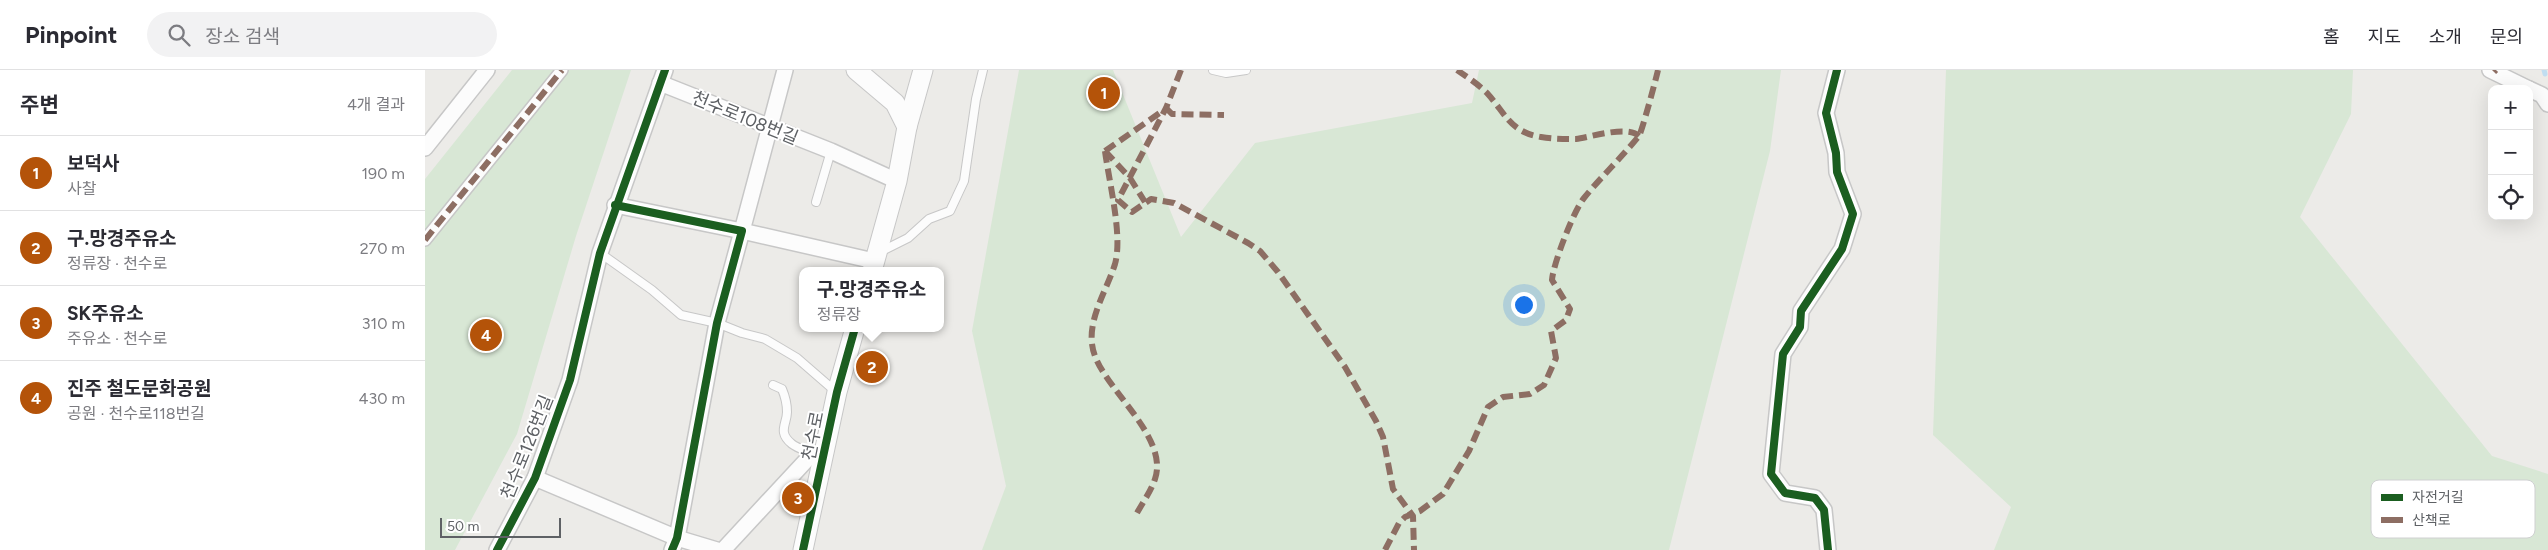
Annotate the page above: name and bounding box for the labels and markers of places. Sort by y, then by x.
pin: 1 [1088,74,1120,112]
pin: 4 [470,316,502,354]
pin: 2 [856,348,888,386]
pin: 3 [782,479,814,517]

